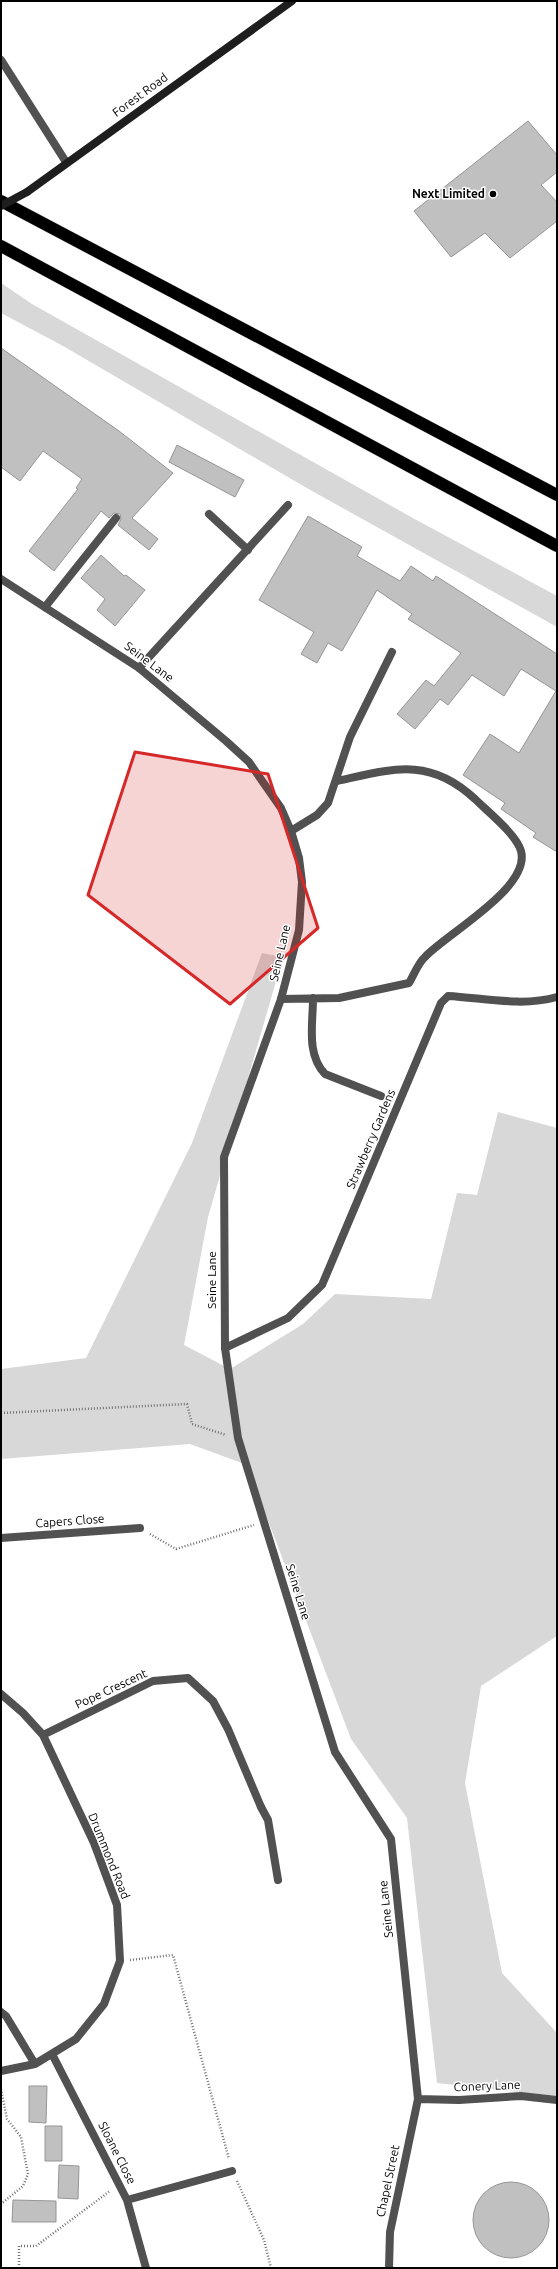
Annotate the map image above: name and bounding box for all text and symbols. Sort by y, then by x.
street label: Forest Road [110,70,170,119]
place label: Next Limited [412,187,485,200]
marker: Next Limited [488,189,498,199]
street label: Seine Lane [122,639,176,684]
street label: Seine Lane [267,923,292,983]
street label: Strawberry Gardens [344,1087,397,1191]
street label: Seine Lane [205,1251,218,1309]
street label: Capers Close [35,1512,105,1529]
street label: Seine Lane [284,1562,313,1621]
street label: Pope Crescent [73,1666,149,1711]
street label: Drummond Road [86,1811,133,1901]
street label: Seine Lane [376,1880,395,1938]
street label: Conery Lane [453,2078,521,2093]
street label: Sloane Close [96,2119,139,2186]
street label: Chapel Street [374,2143,402,2218]

